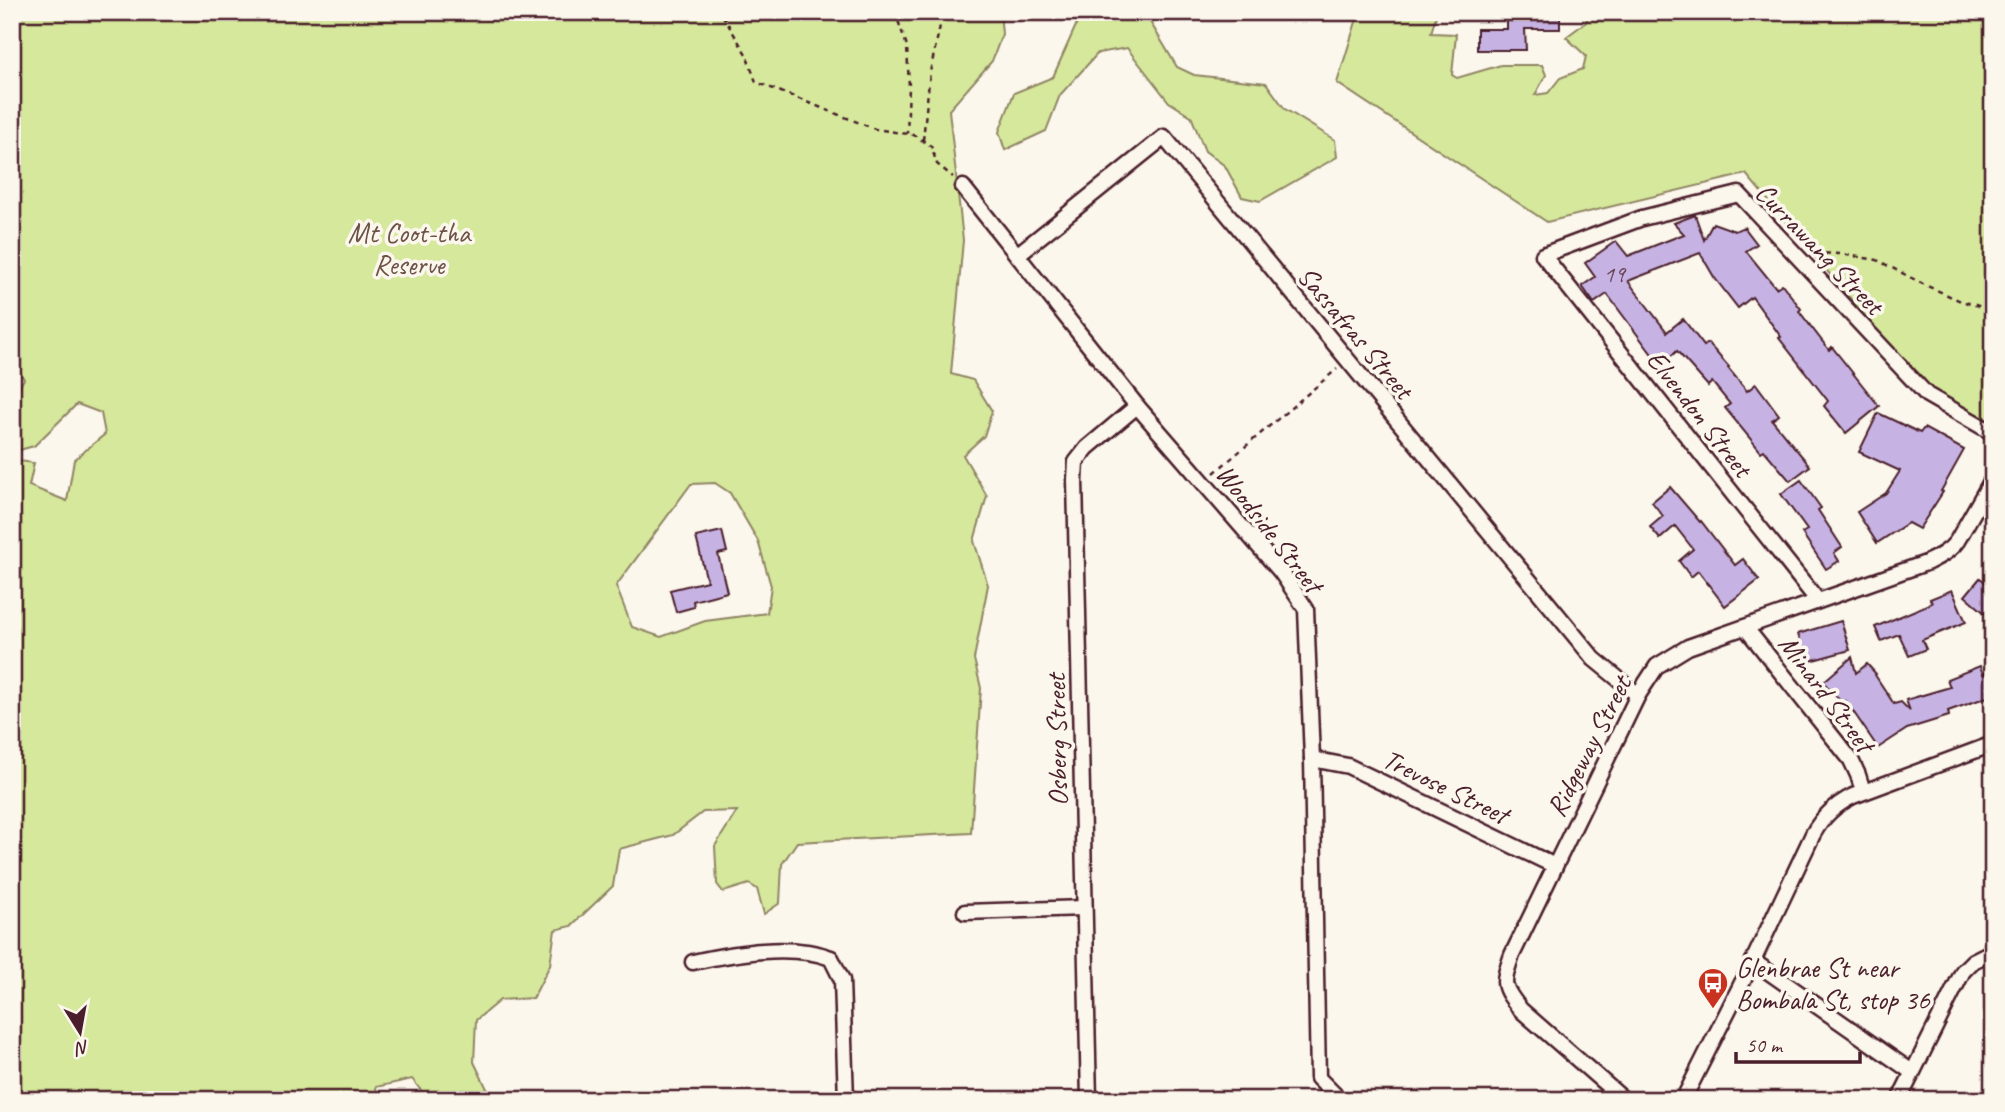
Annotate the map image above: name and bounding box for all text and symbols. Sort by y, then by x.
street label: Currawang Street [1748,175,1893,324]
park label: Mt Coot-tha Reserve [348,215,472,282]
street label: Sassafras Street [1290,259,1423,408]
house number: 19 [1603,259,1627,289]
street label: Elvendon Street [1639,343,1762,486]
street label: Woodside Street [1209,457,1333,603]
street label: Minard Street [1771,628,1884,762]
street label: Ridgeway Street [1538,668,1640,822]
street label: Osberg Street [1038,671,1075,806]
street label: Trevose Street [1377,741,1518,833]
place label: Glenbrae St near Bombala St, stop 36 [1736,950,1931,1017]
bus stop icon: Glenbrae St near Bombala St, stop 36 [1696,966,1730,1010]
north arrow [46,996,116,1066]
scale bar [1736,1021,1860,1065]
text: 50 m [1746,1032,1784,1058]
text: N [72,1035,91,1061]

